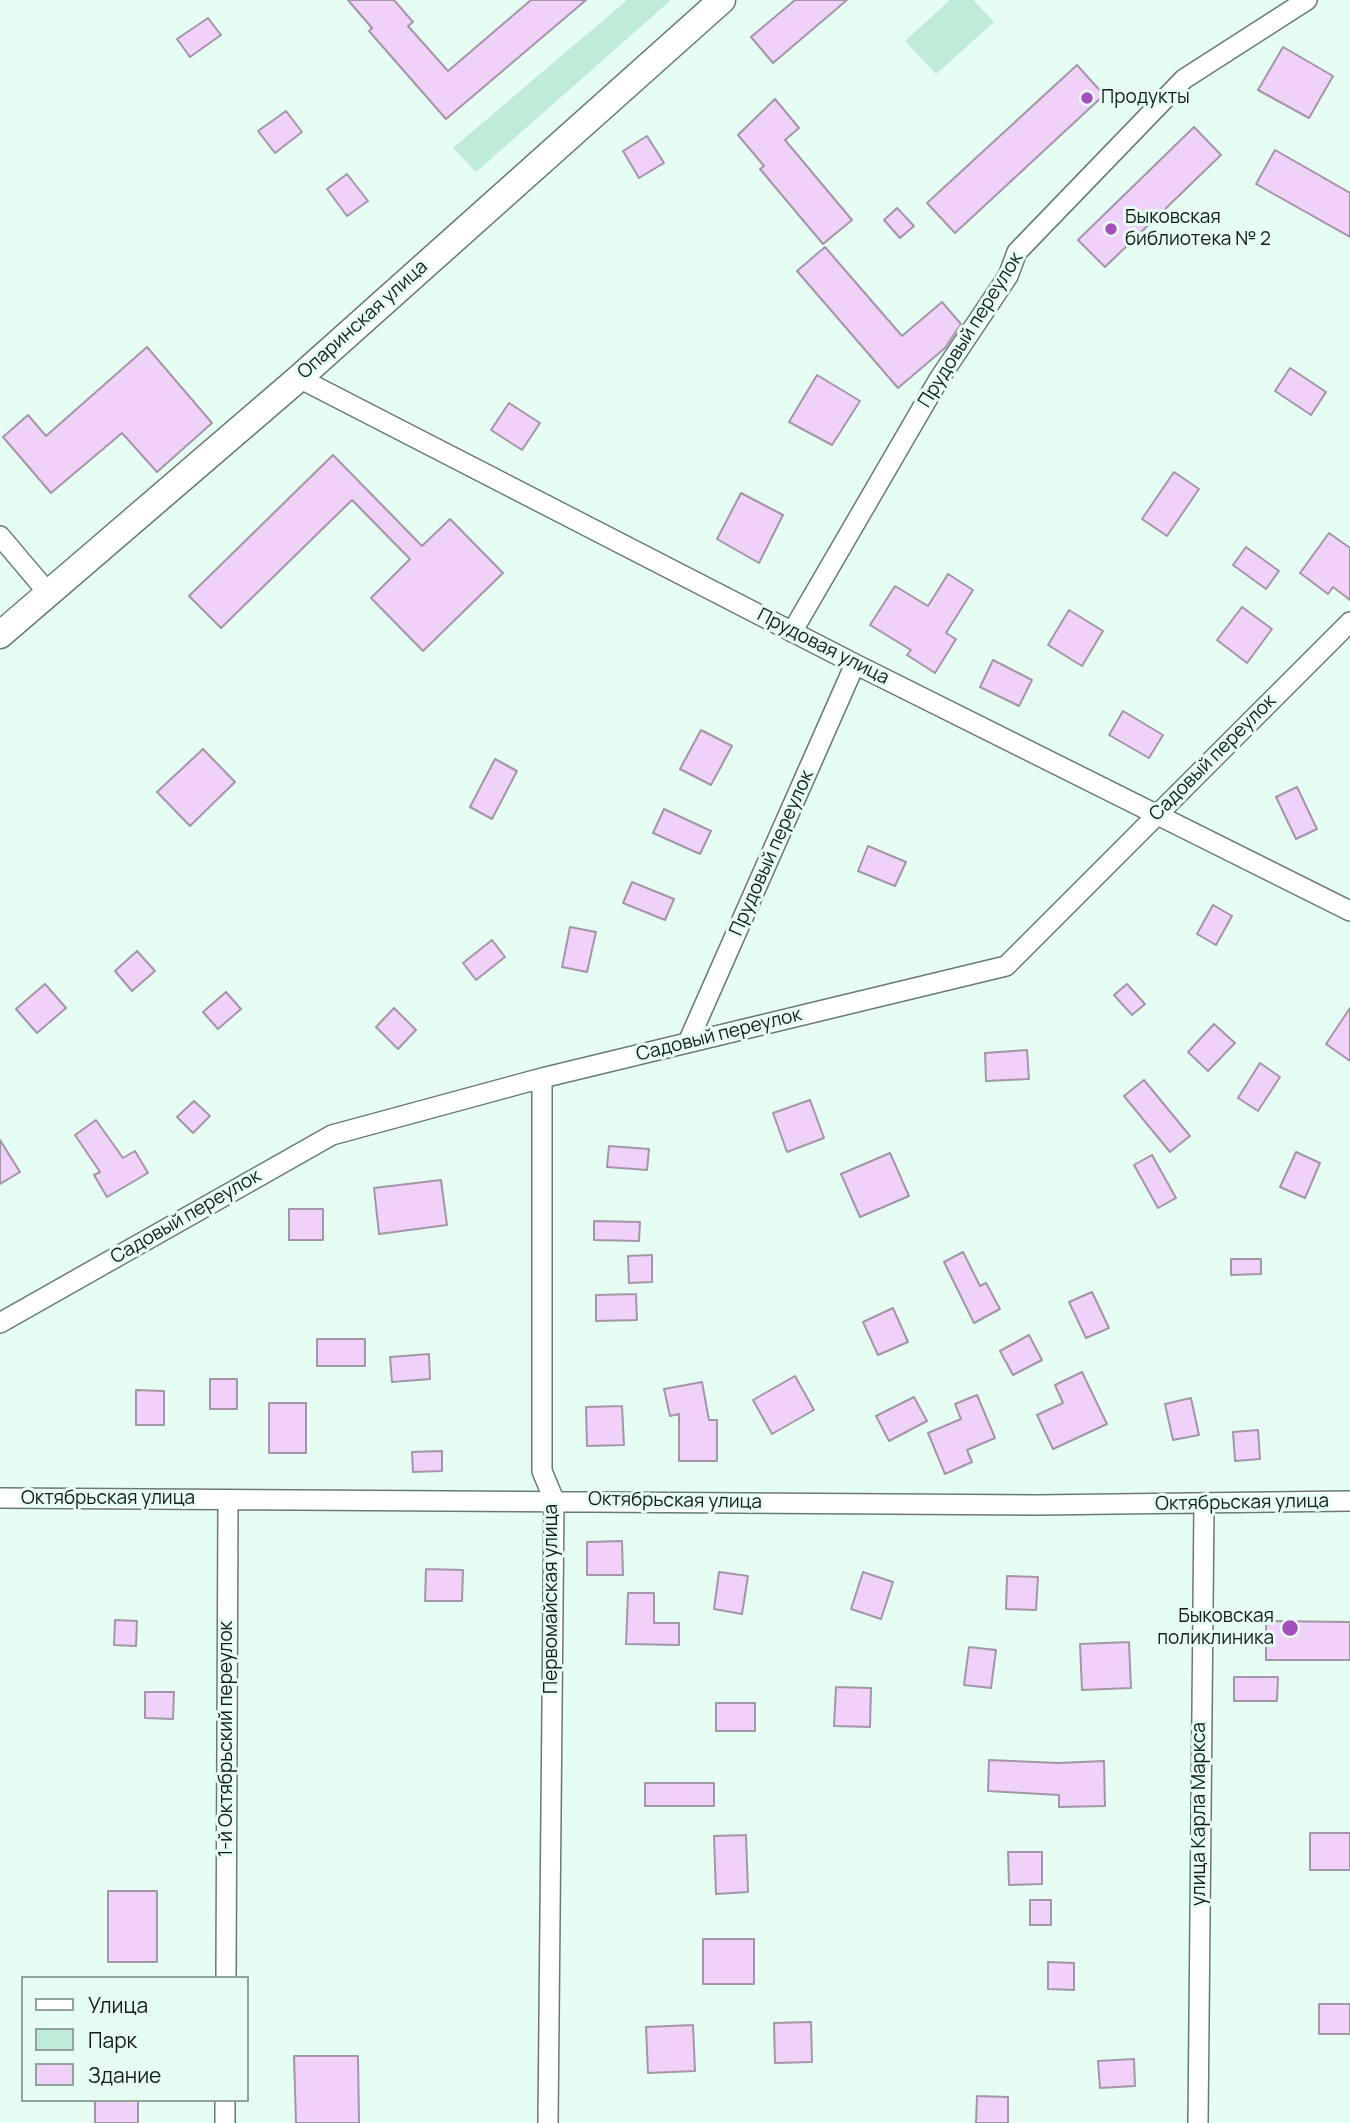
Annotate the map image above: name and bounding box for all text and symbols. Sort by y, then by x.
place label: Продукты [1101,87,1190,109]
marker: Продукты [1079,90,1095,106]
place label: Быковская библиотека № 2 [1125,207,1271,251]
marker: Быковская библиотека № 2 [1103,221,1119,237]
street label: Прудовый переулок [914,248,1028,412]
street label: Опаринская улица [293,256,433,384]
street label: Прудовая улица [753,604,893,690]
street label: Садовый переулок [1145,690,1281,826]
street label: Прудовый переулок [725,767,819,939]
street label: Садовый переулок [634,1003,804,1067]
street label: Садовый переулок [107,1165,265,1269]
street label: Октябрьская улица [21,1488,195,1510]
street label: Октябрьская улица [588,1488,762,1514]
street label: Октябрьская улица [1155,1490,1329,1516]
street label: Первомайская улица [541,1504,563,1694]
place label: Быковская поликлиника [1157,1606,1274,1650]
marker: Быковская поликлиника [1280,1618,1300,1638]
street label: 1-й Октябрьский переулок [216,1621,238,1857]
street label: улица Карла Маркса [1189,1722,1211,1906]
legend [21,1976,248,2102]
text: Улица [88,1991,148,2019]
text: Парк [88,2026,137,2054]
text: Здание [88,2061,161,2089]

